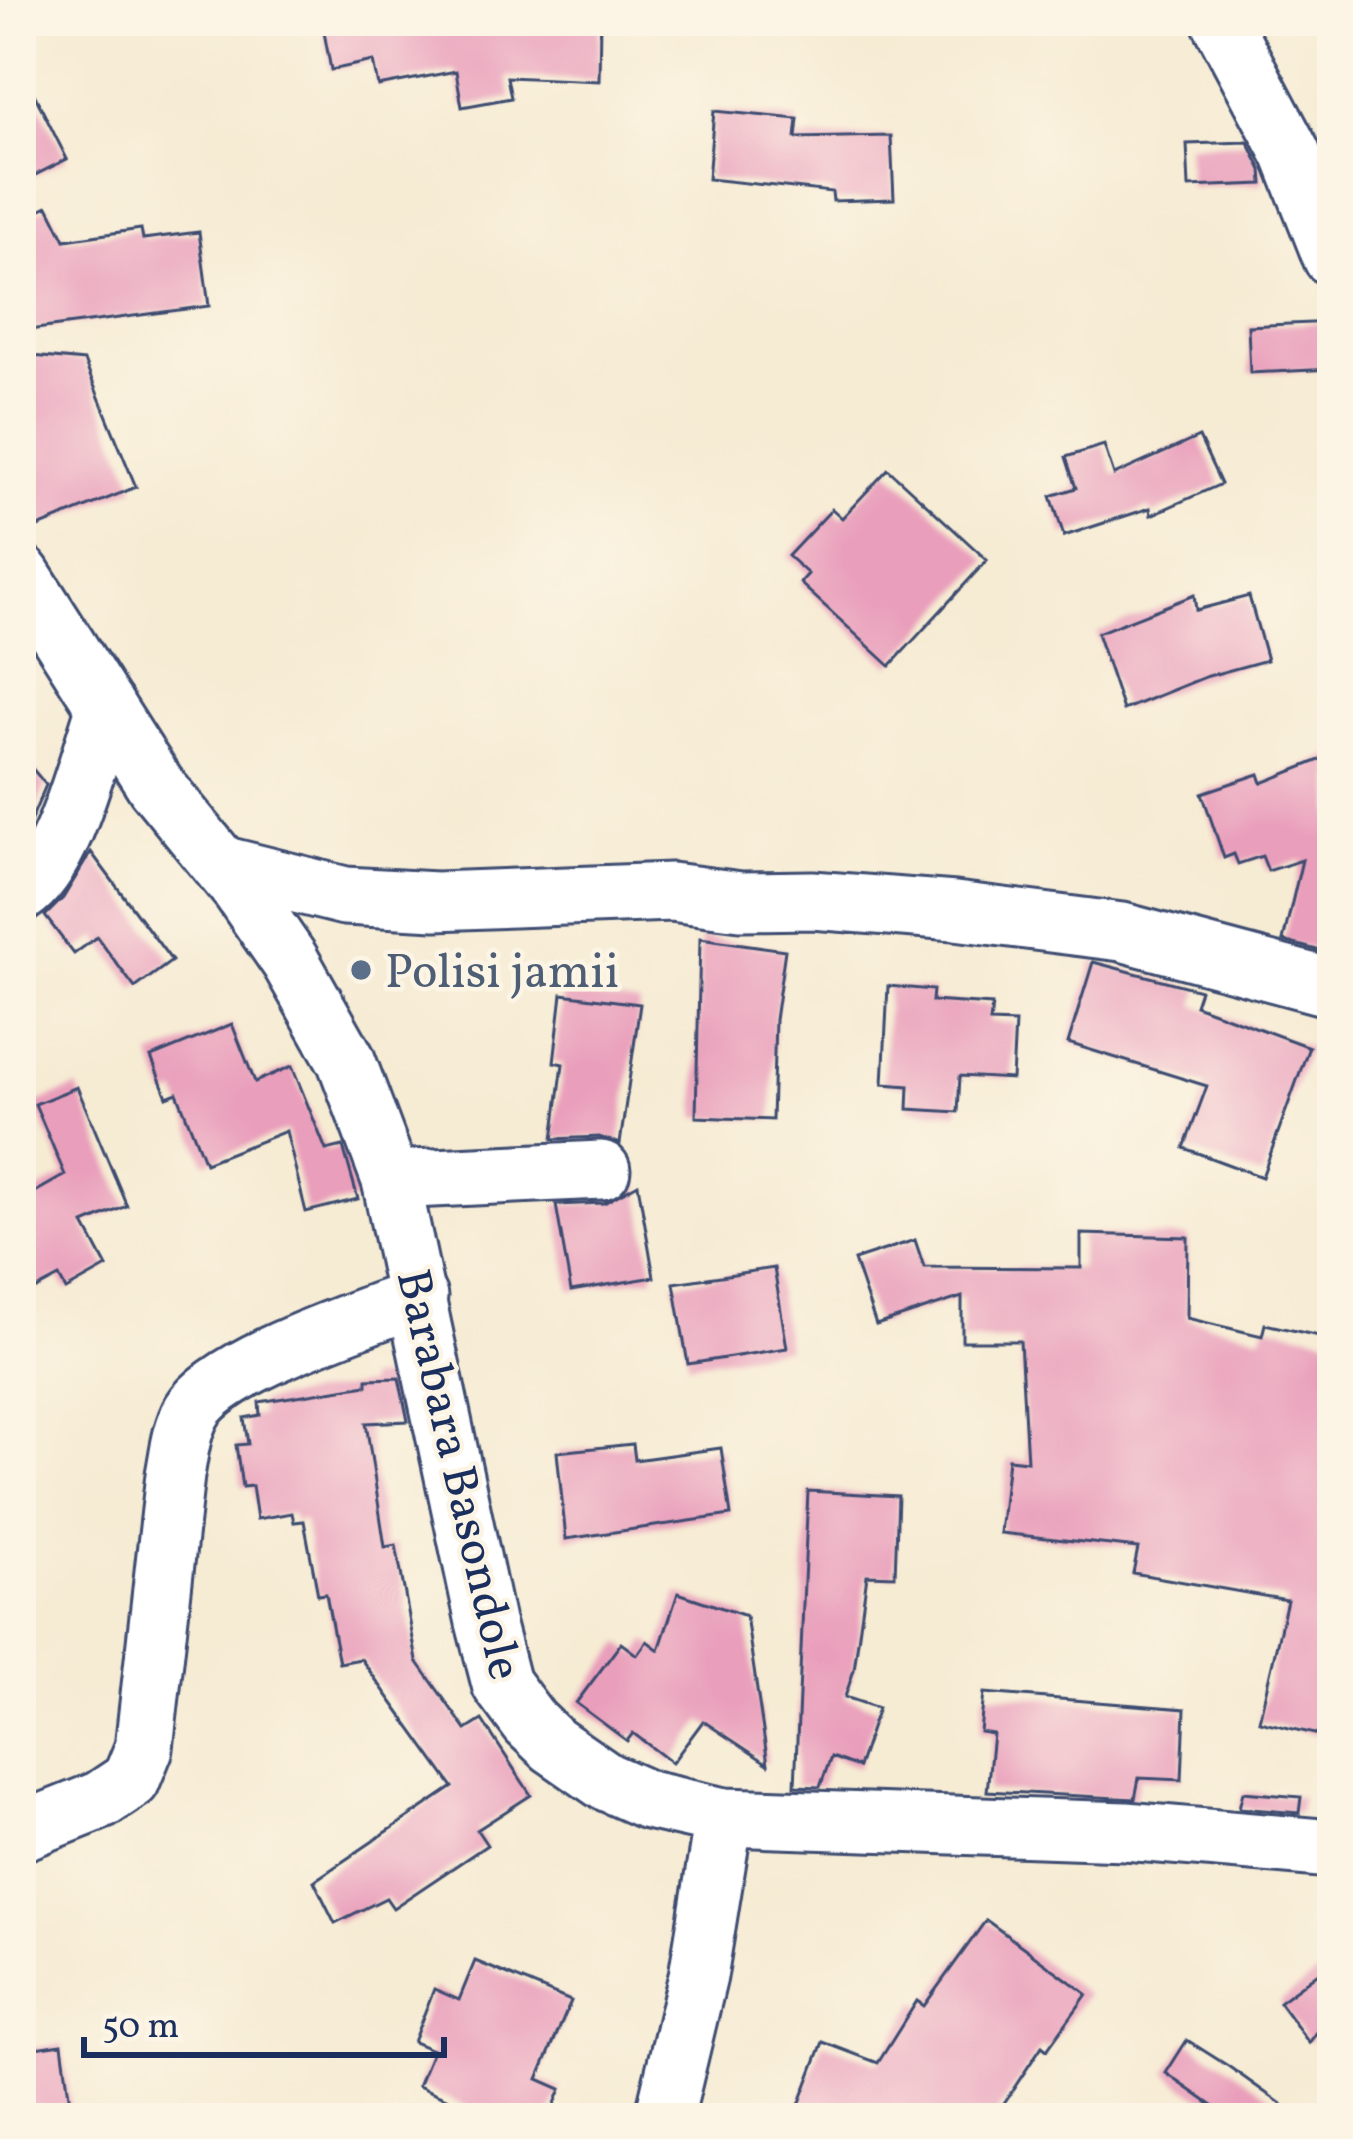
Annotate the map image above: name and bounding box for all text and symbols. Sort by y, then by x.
place label: Polisi jamii [385,941,619,1008]
marker: Polisi jamii [348,957,374,983]
street label: Barabara Basondole [377,1263,536,1687]
scale bar [84,1983,444,2057]
text: 50 m [102,2003,179,2053]

